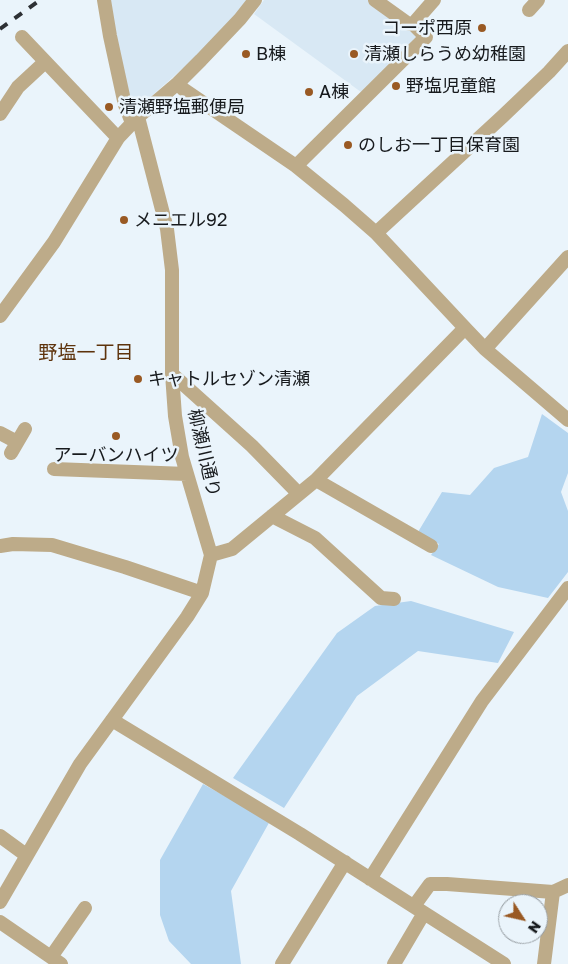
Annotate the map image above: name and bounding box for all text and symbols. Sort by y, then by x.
place label: コーポ西原 [382,17,472,39]
marker: コーポ西原 [476,22,488,34]
place label: B棟 [256,43,286,65]
place label: 清瀬しらうめ幼稚園 [364,43,526,65]
marker: B棟 [240,48,252,60]
marker: 清瀬しらうめ幼稚園 [348,48,360,60]
place label: 野塩児童館 [406,75,496,97]
marker: 野塩児童館 [390,80,402,92]
place label: A棟 [319,81,349,103]
marker: A棟 [303,86,315,98]
place label: 清瀬野塩郵便局 [119,96,245,118]
marker: 清瀬野塩郵便局 [103,101,115,113]
place label: のしお一丁目保育園 [358,134,520,156]
marker: のしお一丁目保育園 [342,139,354,151]
place label: メニエル92 [134,209,227,231]
marker: メニエル92 [118,214,130,226]
district label: 野塩一丁目 [39,342,133,364]
place label: キャトルセゾン清瀬 [148,368,310,390]
marker: キャトルセゾン清瀬 [132,373,144,385]
street label: 柳瀬川通り [183,407,225,499]
marker: アーバンハイツ [110,430,122,442]
place label: アーバンハイツ [54,444,178,466]
north arrow [498,894,548,944]
text: N [525,918,545,937]

